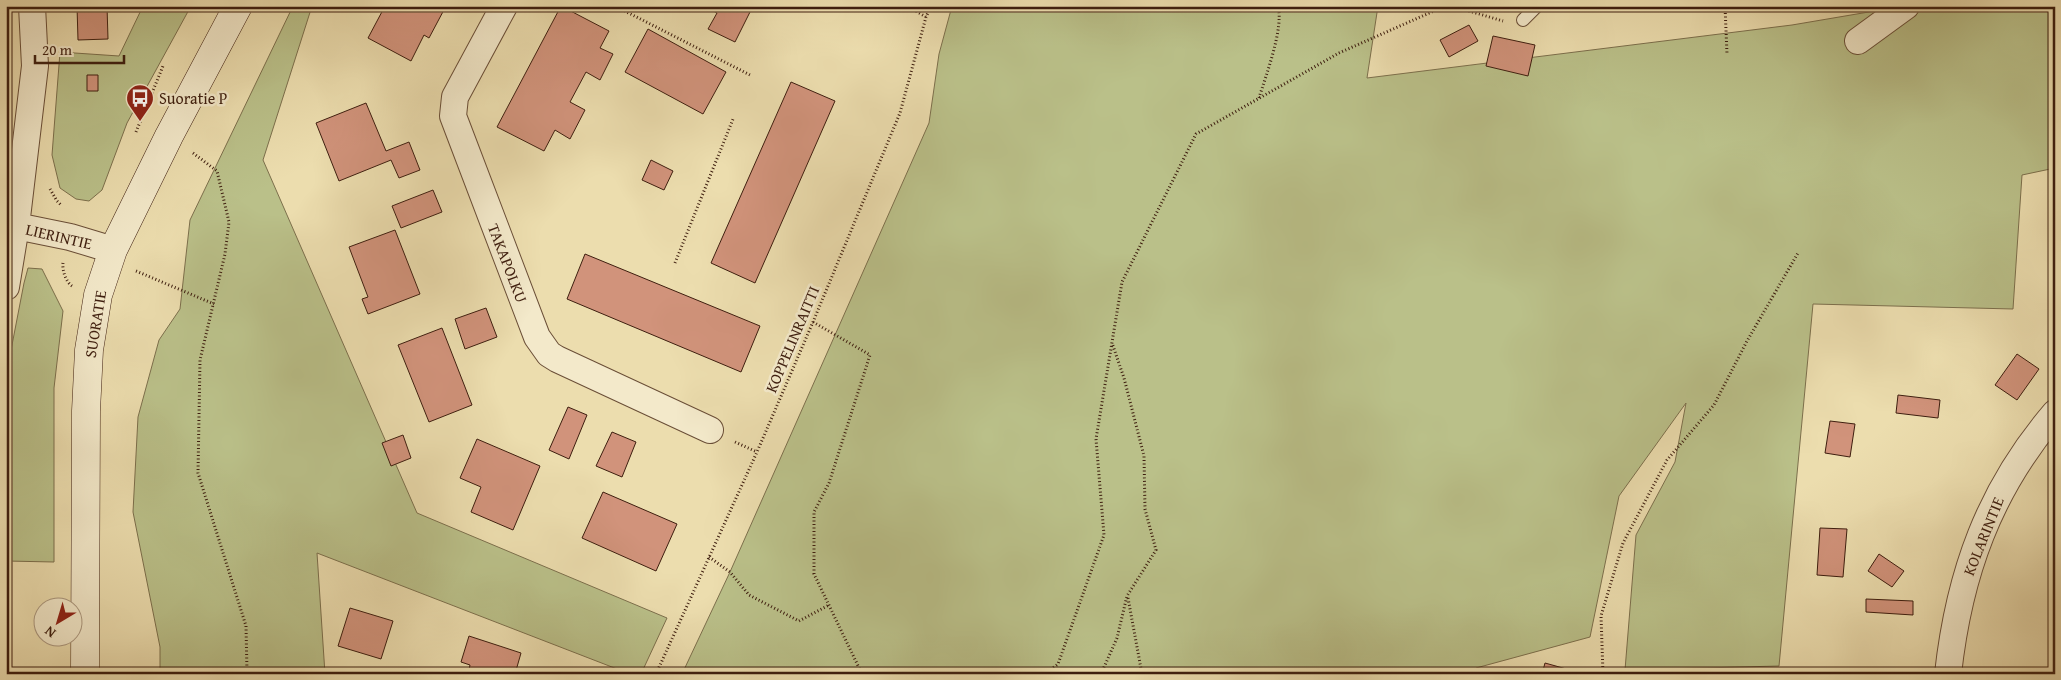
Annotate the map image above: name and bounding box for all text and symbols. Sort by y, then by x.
scale bar [35,32,124,64]
text: 20 m [42,39,73,60]
bus stop icon: Suoratie P [125,83,155,122]
place label: Suoratie P [159,86,227,110]
street label: LIERINTIE [23,217,95,255]
street label: TAKAPOLKU [482,220,534,306]
street label: KOPPELINRAITTI [759,282,825,396]
street label: SUORATIE [78,288,112,360]
street label: KOLARINTIE [1956,493,2010,579]
north arrow [32,598,82,648]
text: N [40,621,60,643]

